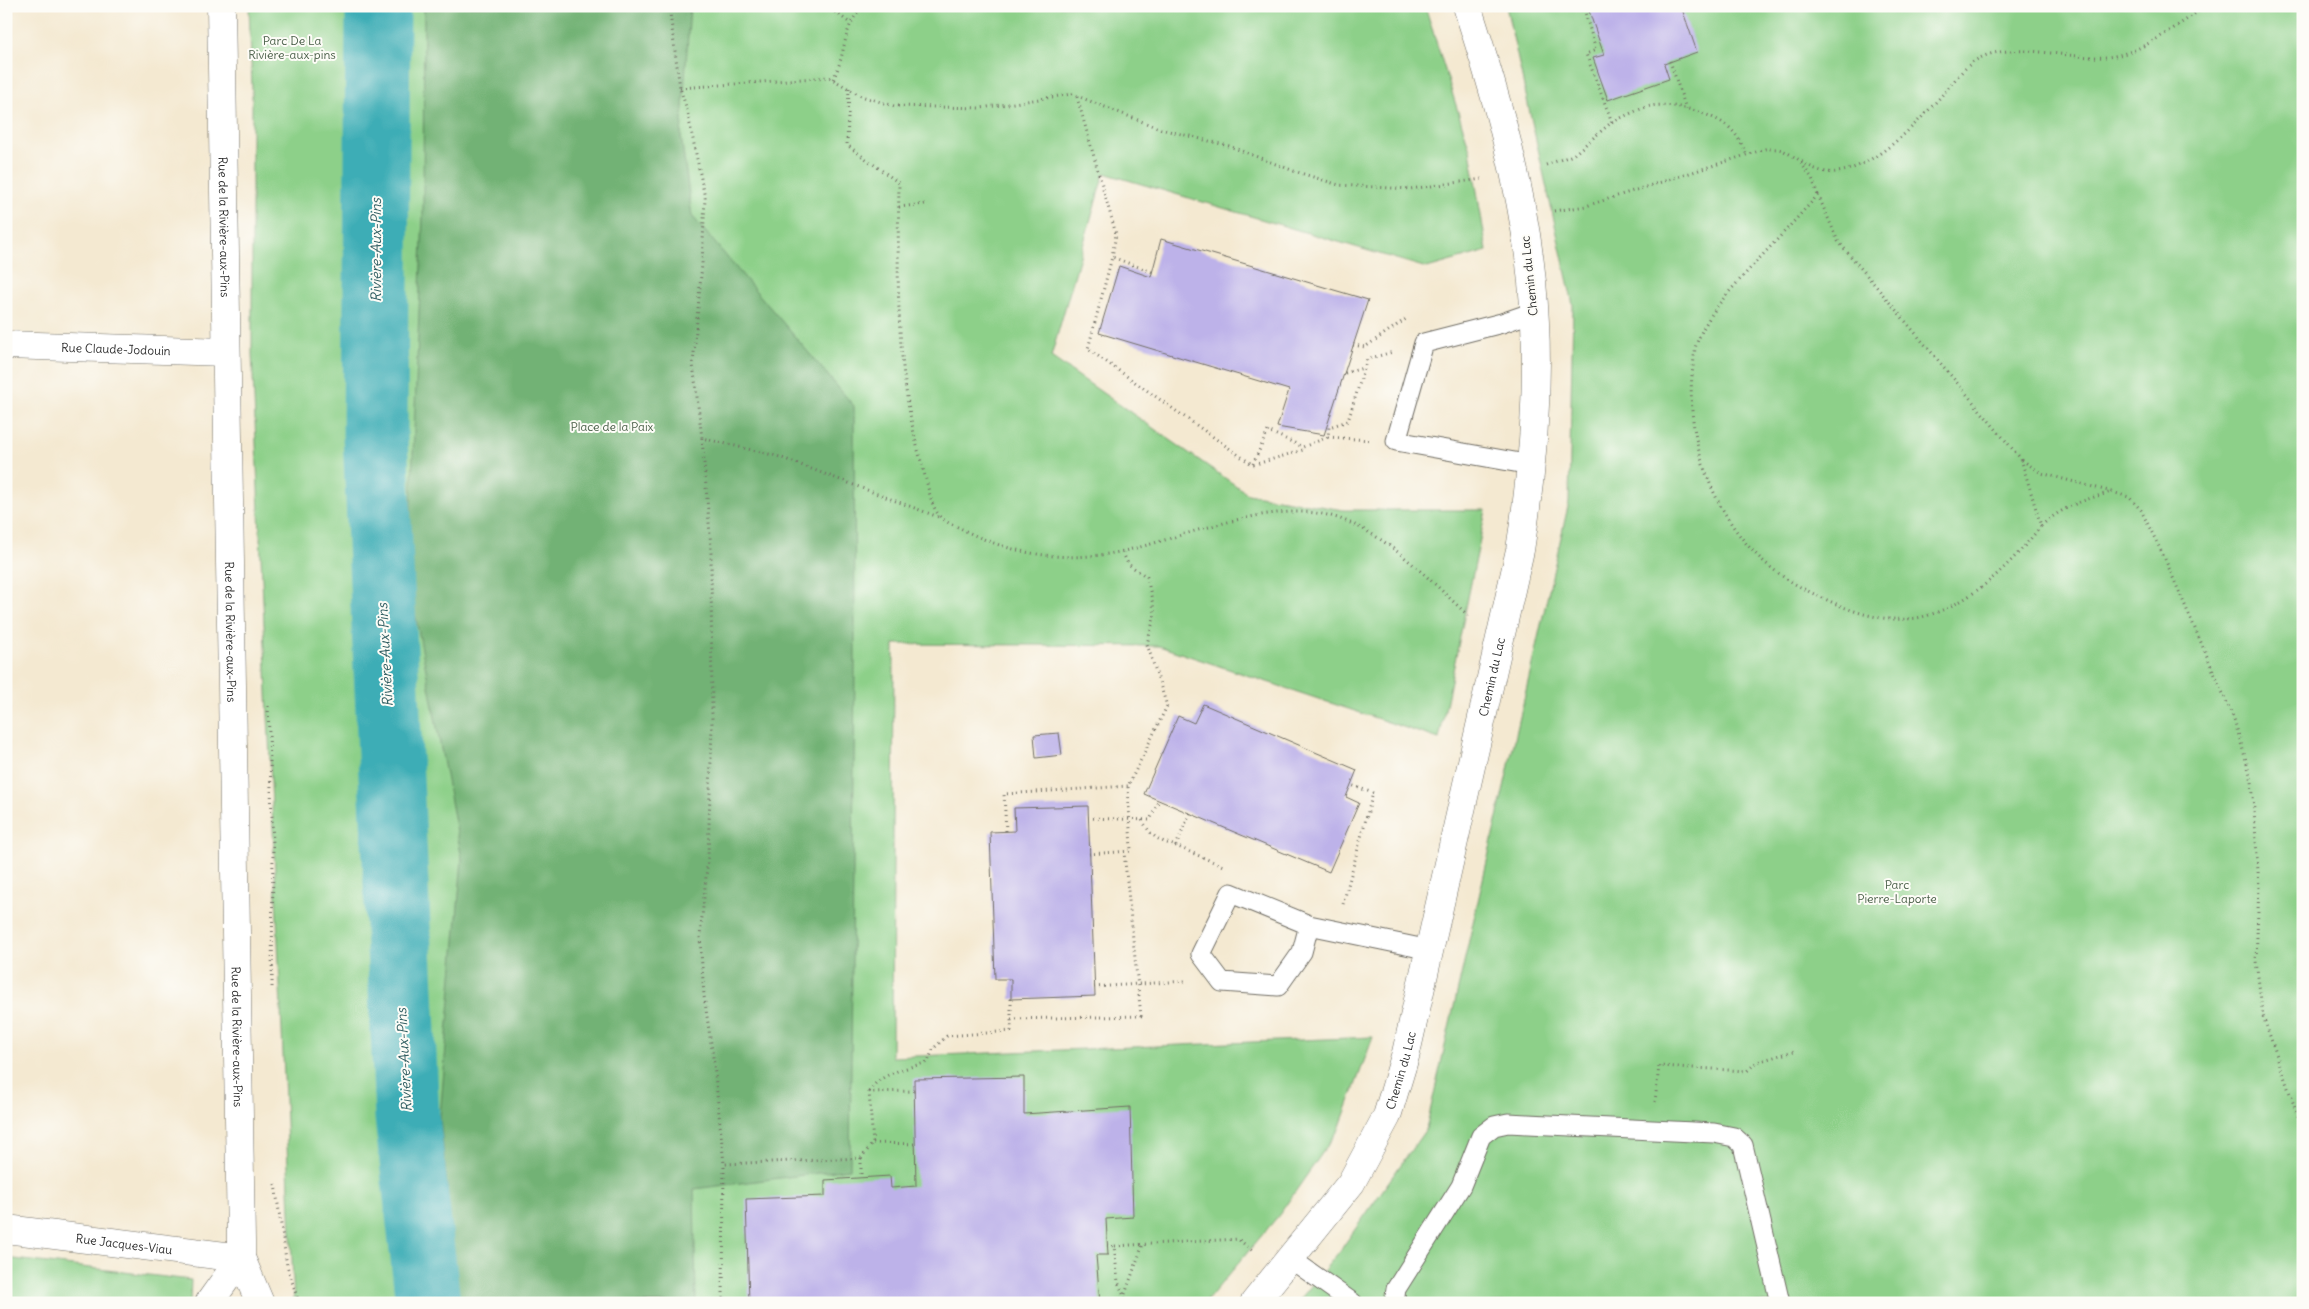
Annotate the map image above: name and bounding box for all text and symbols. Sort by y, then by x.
park label: Parc De La Rivière-aux-pins [248,33,336,62]
street label: Rue de la Rivière-aux-Pins [216,156,233,297]
water label: Rivière-Aux-Pins [367,196,385,302]
street label: Chemin du Lac [1517,235,1541,317]
street label: Rue Claude-Jodouin [61,339,171,358]
park label: Place de la Paix [571,419,654,434]
street label: Rue de la Rivière-aux-Pins [222,561,240,702]
water label: Rivière-Aux-Pins [373,601,397,707]
street label: Chemin du Lac [1475,636,1508,718]
park label: Parc Pierre-Laporte [1857,877,1937,906]
street label: Rue de la Rivière-aux-Pins [229,966,246,1107]
water label: Rivière-Aux-Pins [392,1006,416,1112]
street label: Chemin du Lac [1382,1030,1418,1111]
street label: Rue Jacques-Viau [75,1230,173,1257]

